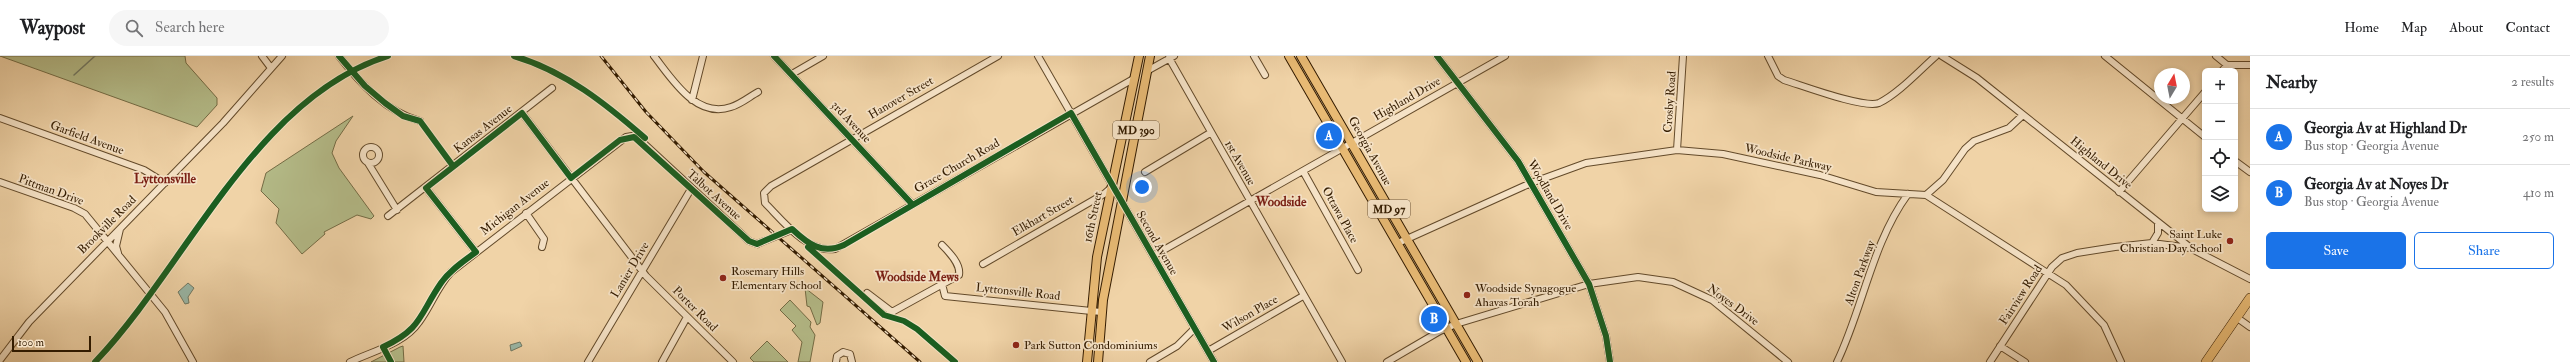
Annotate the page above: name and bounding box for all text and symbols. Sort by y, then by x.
search box [109,10,389,46]
text: Waypost [20,16,85,40]
icon: search [123,17,145,39]
text: Search here [155,18,224,37]
text: Home [2344,19,2379,36]
text: Map [2401,19,2427,36]
text: About [2449,19,2483,36]
text: Contact [2505,19,2550,36]
north arrow [2154,68,2190,104]
map controls [2202,68,2238,212]
button: + [2202,68,2238,104]
street label: Crosby Road [1660,71,1680,133]
text: Nearby [2266,72,2317,93]
street label: Hanover Street [866,73,936,123]
street label: Highland Drive [1371,74,1443,124]
text: 2 results [2511,74,2554,90]
street label: 3rd Avenue [828,98,874,146]
street label: Kansas Avenue [451,102,515,156]
button: − [2202,104,2238,140]
street label: Georgia Avenue [1345,114,1395,188]
street label: Garfield Avenue [48,118,126,158]
text: Georgia Av at Highland Dr [2304,119,2467,138]
road number: MD 390 [1113,121,1159,139]
pin: A [1316,121,1342,151]
text: A [2275,129,2283,145]
text: 250 m [2522,129,2554,145]
street label: Highland Drive [2067,133,2135,193]
street label: Grace Church Road [912,135,1003,197]
street label: 1st Avenue [1221,138,1259,188]
text: Bus stop · Georgia Avenue [2304,138,2439,154]
button: locate [2202,140,2238,176]
street label: Woodside Parkway [1742,141,1833,175]
street label: Woodland Drive [1523,156,1576,233]
street label: Talbot Avenue [684,167,744,223]
street label: Pittman Drive [16,171,86,209]
district label: Lyttonsville [134,171,197,188]
street label: Michigan Avenue [478,175,552,239]
text: Georgia Av at Noyes Dr [2304,175,2448,194]
button: layers [2202,176,2238,212]
your location [1132,177,1152,197]
street label: Ottawa Place [1318,184,1362,246]
text: B [2275,185,2283,201]
text: 410 m [2523,185,2554,201]
street label: 16th Street [1080,190,1106,244]
street label: Elkhart Street [1010,192,1076,240]
street label: Brookville Road [75,193,139,257]
district label: Woodside [1255,194,1307,210]
text: Bus stop · Georgia Avenue [2304,194,2439,210]
road number: MD 97 [1368,200,1410,218]
street label: Second Avenue [1133,208,1181,278]
place label: Saint Luke Christian Day School [2120,227,2222,256]
button: Save [2266,232,2406,269]
button: Share [2414,232,2554,269]
marker: Saint Luke Christian Day School [2225,236,2235,246]
street label: Alton Parkway [1841,238,1879,309]
street label: Lanier Drive [607,239,653,301]
street label: Fairview Road [1996,262,2046,328]
place label: Rosemary Hills Elementary School [731,264,822,293]
district label: Woodside Mews [874,269,959,285]
marker: Rosemary Hills Elementary School [718,273,728,283]
street label: Lyttonsville Road [975,280,1061,304]
place label: Woodside Synagogue Ahavas Torah [1474,281,1576,310]
street label: Noyes Drive [1704,281,1762,329]
street label: Porter Road [669,283,721,335]
marker: Woodside Synagogue Ahavas Torah [1462,290,1472,300]
street label: Wilson Place [1219,292,1281,336]
pin: B [1421,304,1447,334]
scale bar [12,334,91,353]
text: 100 m [18,336,44,349]
place label: Park Sutton Condominiums [1024,338,1157,353]
marker: Park Sutton Condominiums [1011,340,1021,350]

